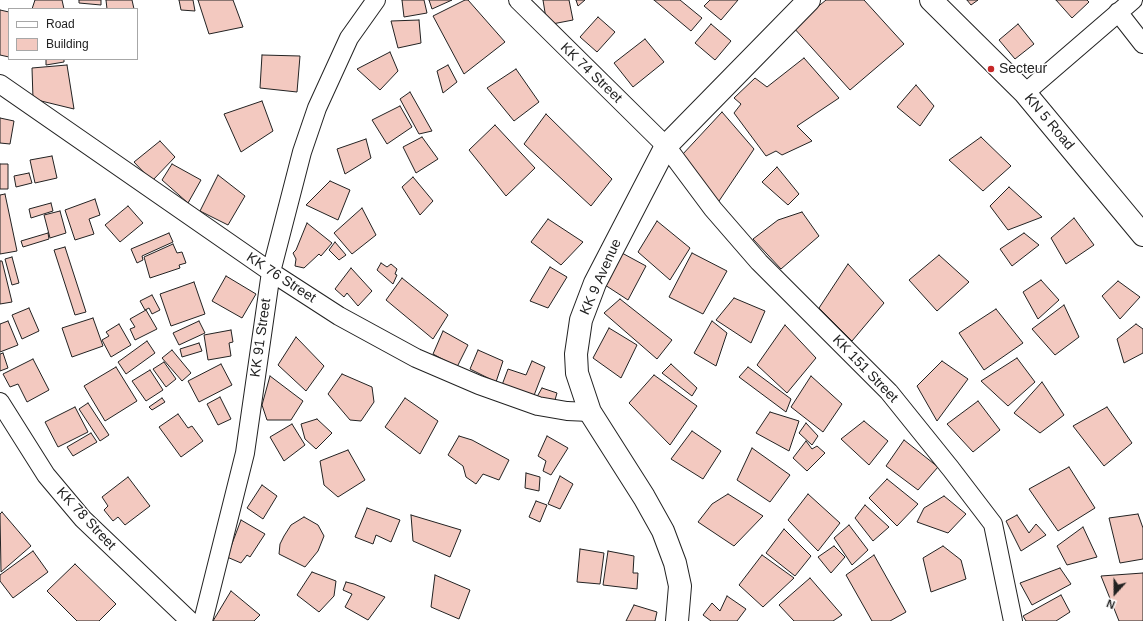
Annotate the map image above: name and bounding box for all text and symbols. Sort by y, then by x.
legend [8,8,138,60]
text: Road [46,17,75,31]
text: Building [46,37,89,51]
street label: KK 74 Street [557,39,625,107]
place label: Secteur [999,61,1047,77]
marker: Secteur [986,64,996,74]
street label: KN 5 Road [1021,90,1077,154]
street label: KK 9 Avenue [577,236,625,318]
street label: KK 76 Street [243,249,319,307]
street label: KK 91 Street [247,298,275,378]
street label: KK 151 Street [829,332,901,406]
street label: KK 78 Street [53,484,119,554]
north arrow [1095,573,1135,613]
text: N [1105,597,1117,611]

